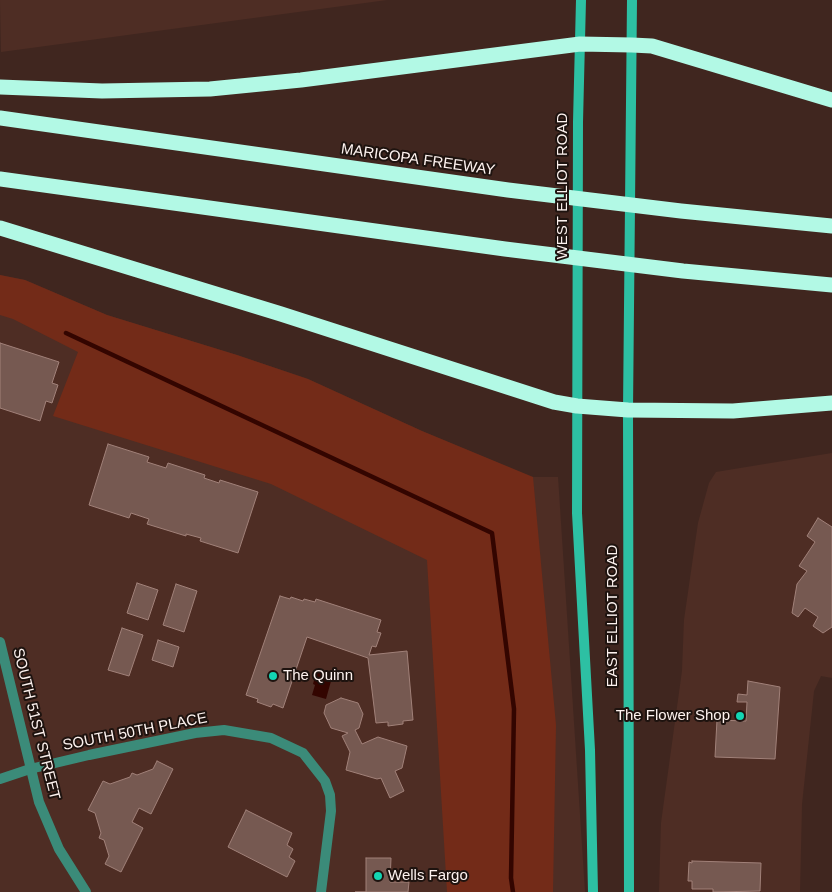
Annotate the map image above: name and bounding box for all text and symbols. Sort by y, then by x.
street label: WEST ELLIOT ROAD [554,113,572,259]
street label: MARICOPA FREEWAY [340,140,496,180]
street label: EAST ELLIOT ROAD [604,545,622,687]
street label: SOUTH 51ST STREET [8,646,64,802]
place label: The Quinn [283,667,353,685]
marker: The Quinn [267,670,279,682]
place label: The Flower Shop [616,707,730,725]
street label: SOUTH 50TH PLACE [61,709,209,755]
marker: The Flower Shop [734,710,746,722]
place label: Wells Fargo [388,867,468,885]
marker: Wells Fargo [372,870,384,882]

